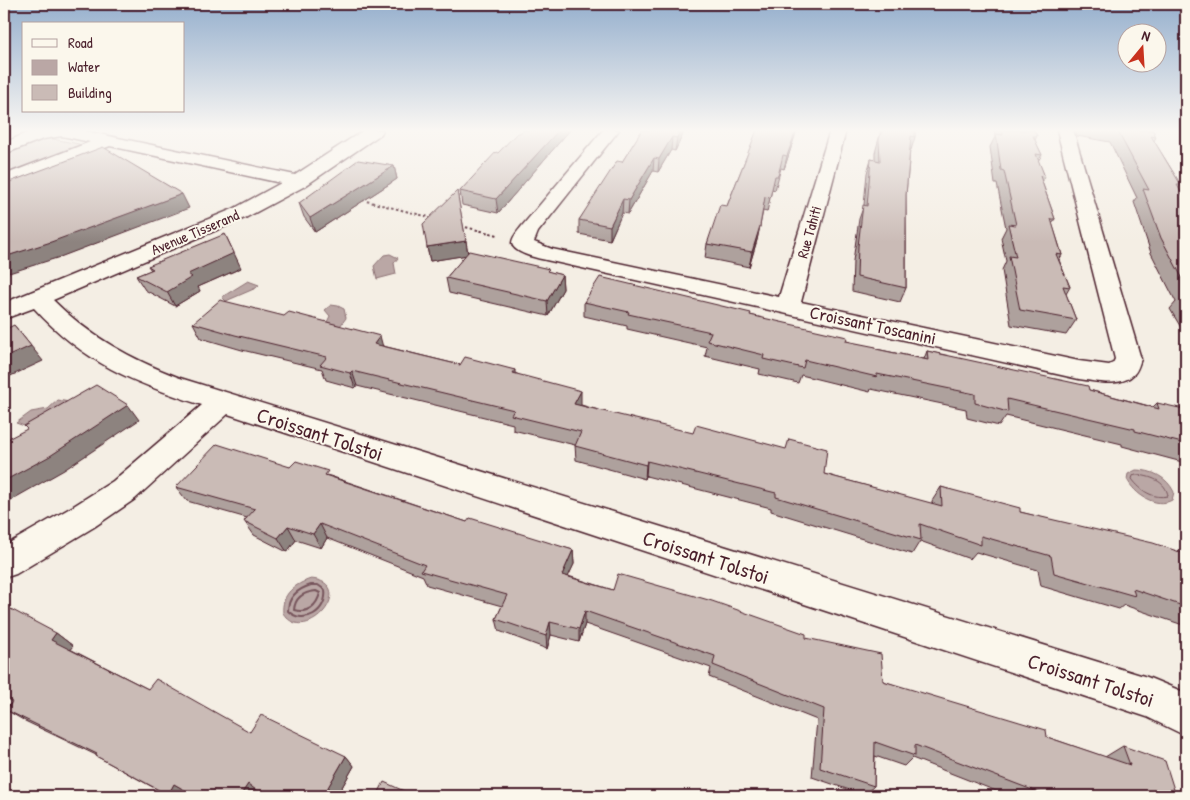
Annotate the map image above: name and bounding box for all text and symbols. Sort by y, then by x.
legend [22,22,185,112]
north arrow [1118,22,1168,72]
text: N [1140,25,1153,46]
text: Road [68,32,93,53]
text: Water [68,56,100,77]
text: Building [68,82,112,103]
street label: Rue Tahiti [792,203,826,261]
street label: Avenue Tisserand [148,204,242,260]
street label: Croissant Toscanini [808,299,938,351]
street label: Croissant Tolstoi [253,400,387,468]
street label: Croissant Tolstoi [639,523,773,591]
street label: Croissant Tolstoi [1024,646,1158,714]

